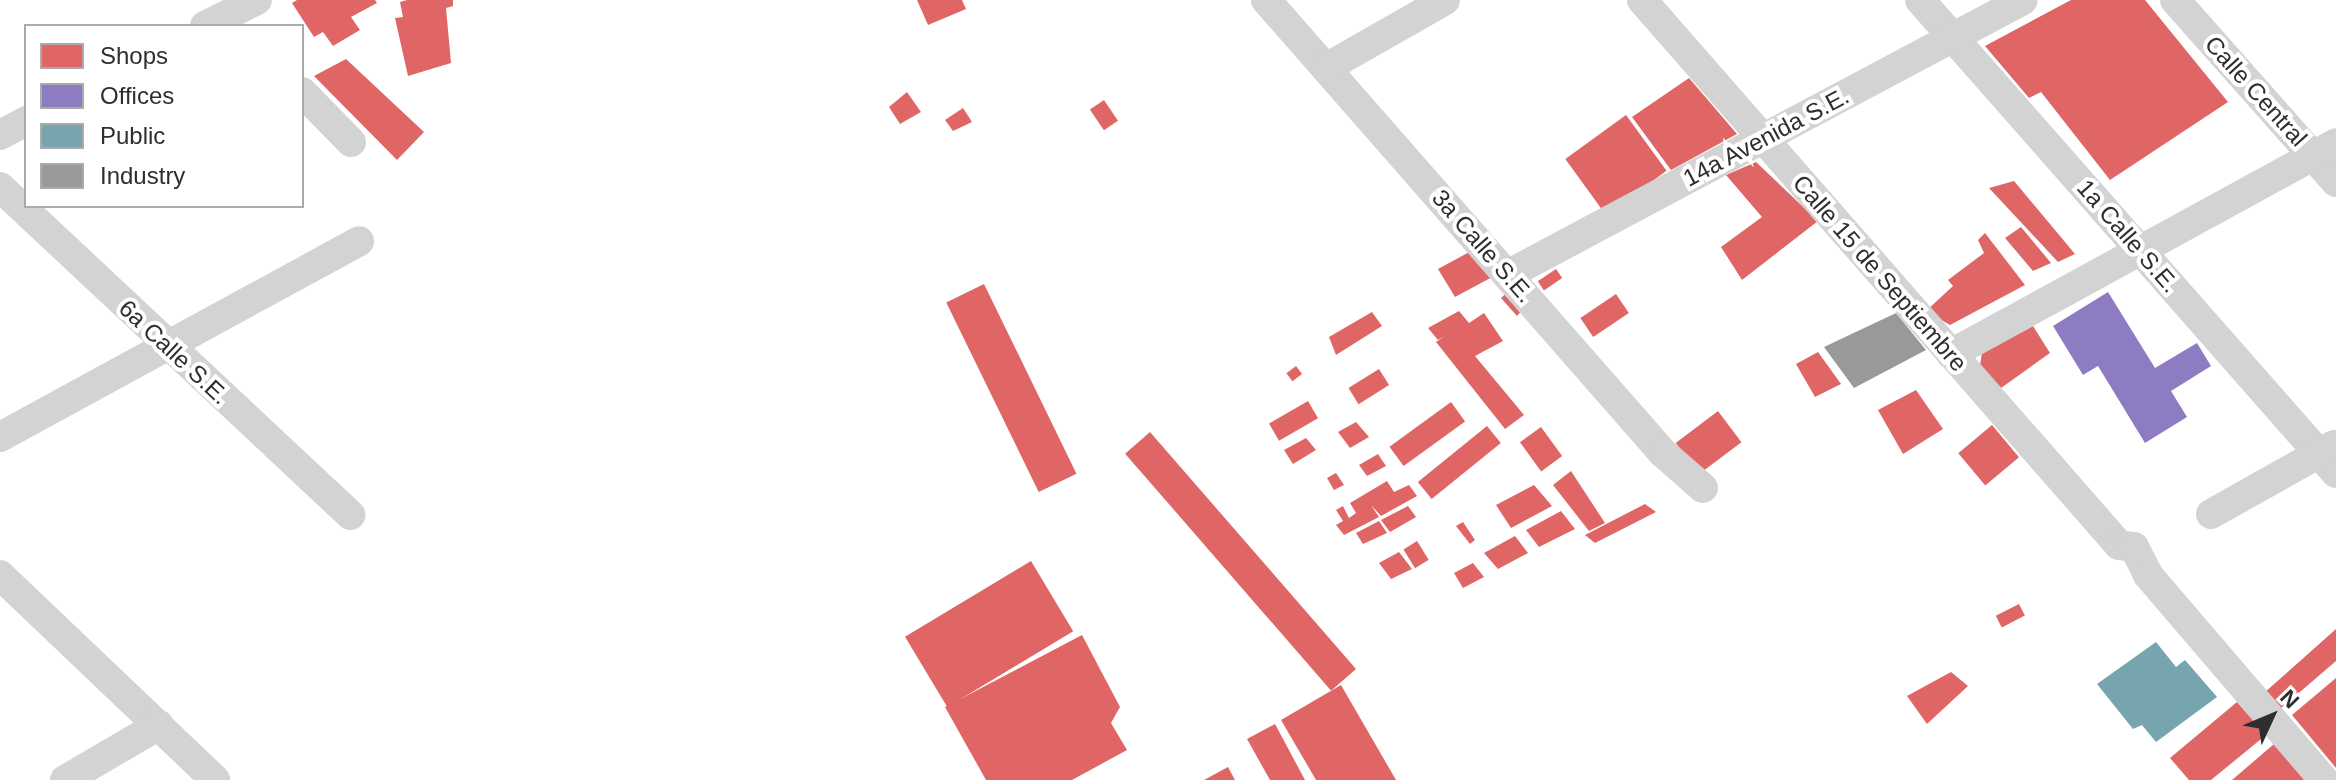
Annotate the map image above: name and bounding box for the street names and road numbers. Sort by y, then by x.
street label: Calle Central [2199,30,2313,152]
street label: 14a Avenida S.E. [1678,81,1854,193]
street label: Calle 15 de Septiembre [1787,169,1973,377]
street label: 1a Calle S.E. [2071,174,2185,298]
street label: 3a Calle S.E. [1426,184,1540,308]
street label: 6a Calle S.E. [113,294,235,410]

